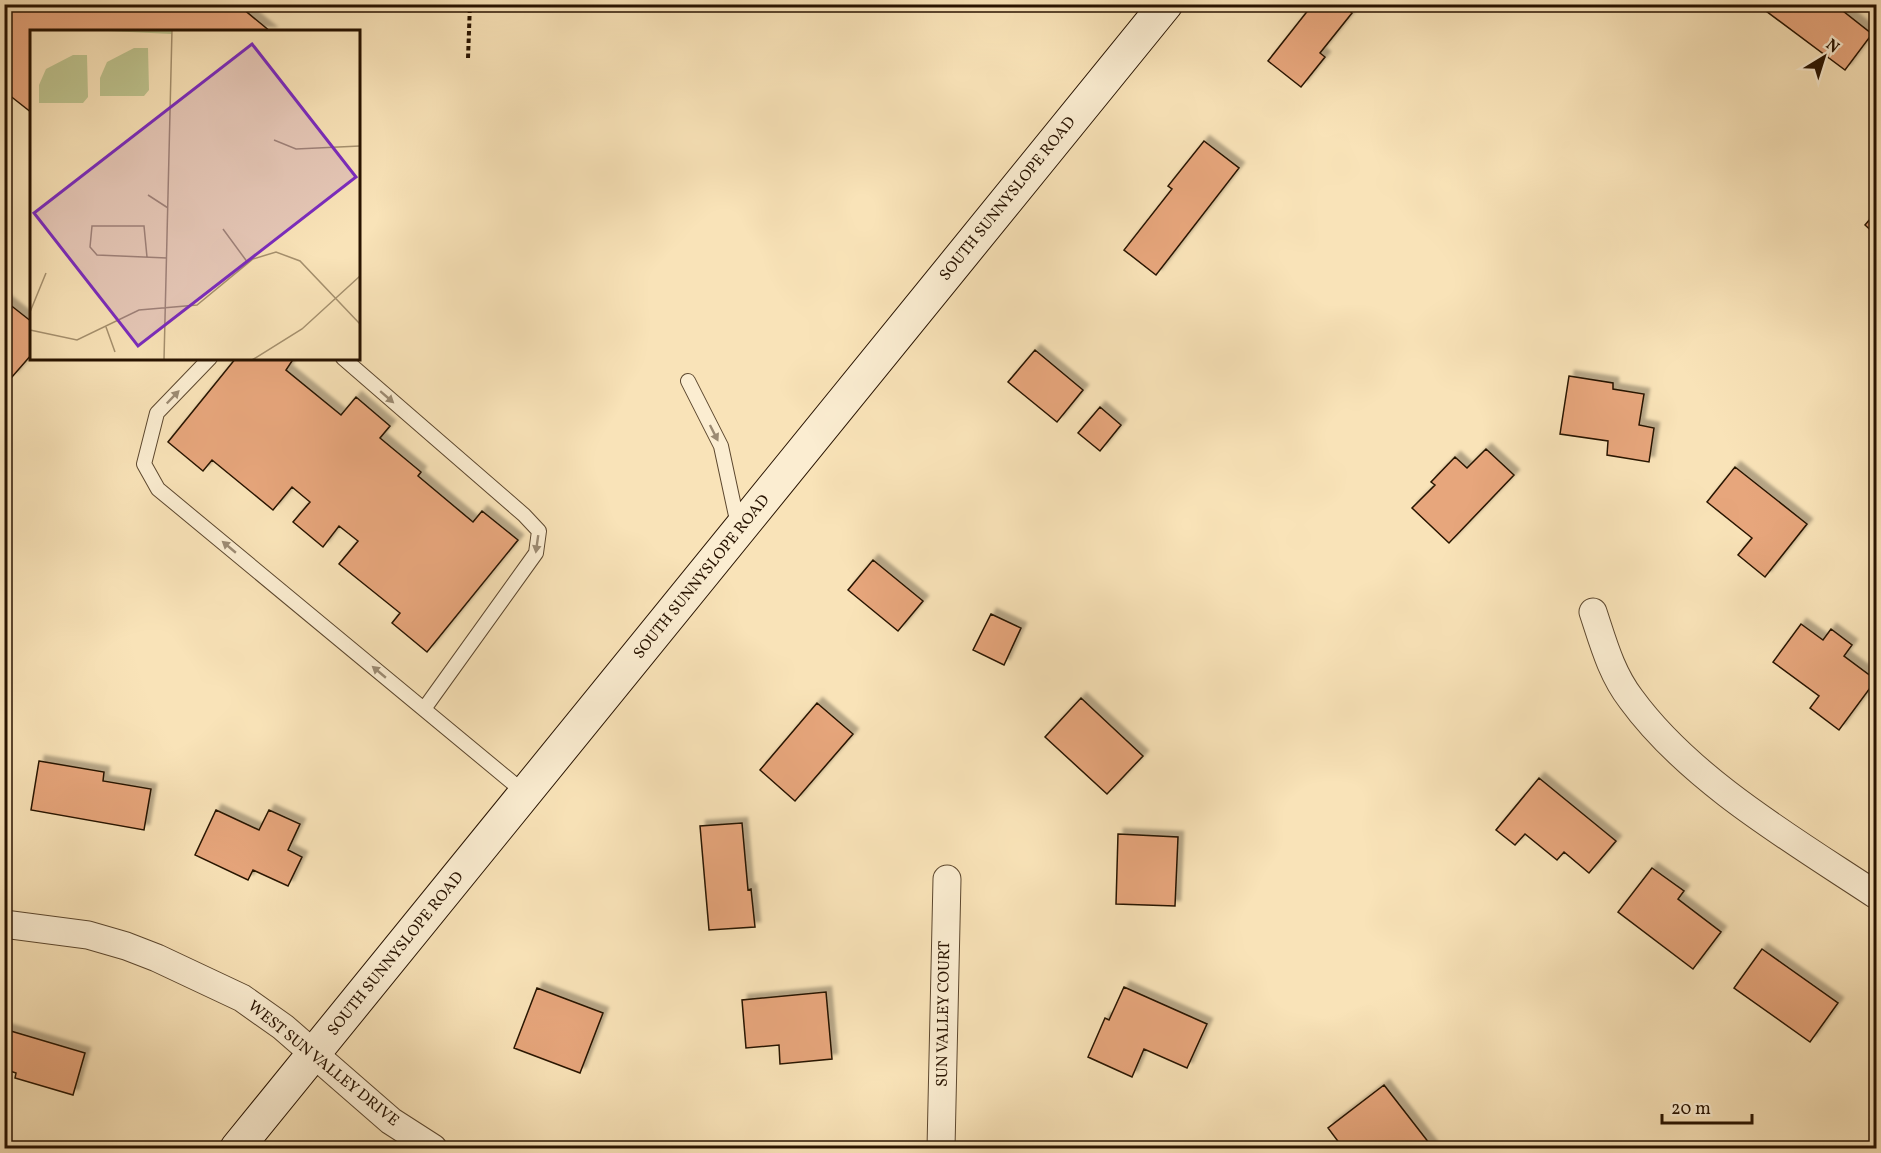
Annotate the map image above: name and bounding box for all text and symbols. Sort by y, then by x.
north arrow [1794,27,1854,87]
inset map [30,30,360,360]
text: N [1821,35,1844,59]
street label: SOUTH SUNNYSLOPE ROAD [935,112,1081,286]
one-way arrow [165,390,179,404]
one-way arrow [379,390,394,403]
one-way arrow [710,425,719,442]
street label: SOUTH SUNNYSLOPE ROAD [629,490,775,664]
one-way arrow [532,535,541,554]
one-way arrow [221,541,237,554]
one-way arrow [371,665,387,678]
street label: SOUTH SUNNYSLOPE ROAD [323,867,469,1041]
street label: SUN VALLEY COURT [932,941,956,1087]
street label: WEST SUN VALLEY DRIVE [243,996,403,1132]
scale bar [1662,1087,1752,1125]
text: 20 m [1671,1097,1711,1122]

